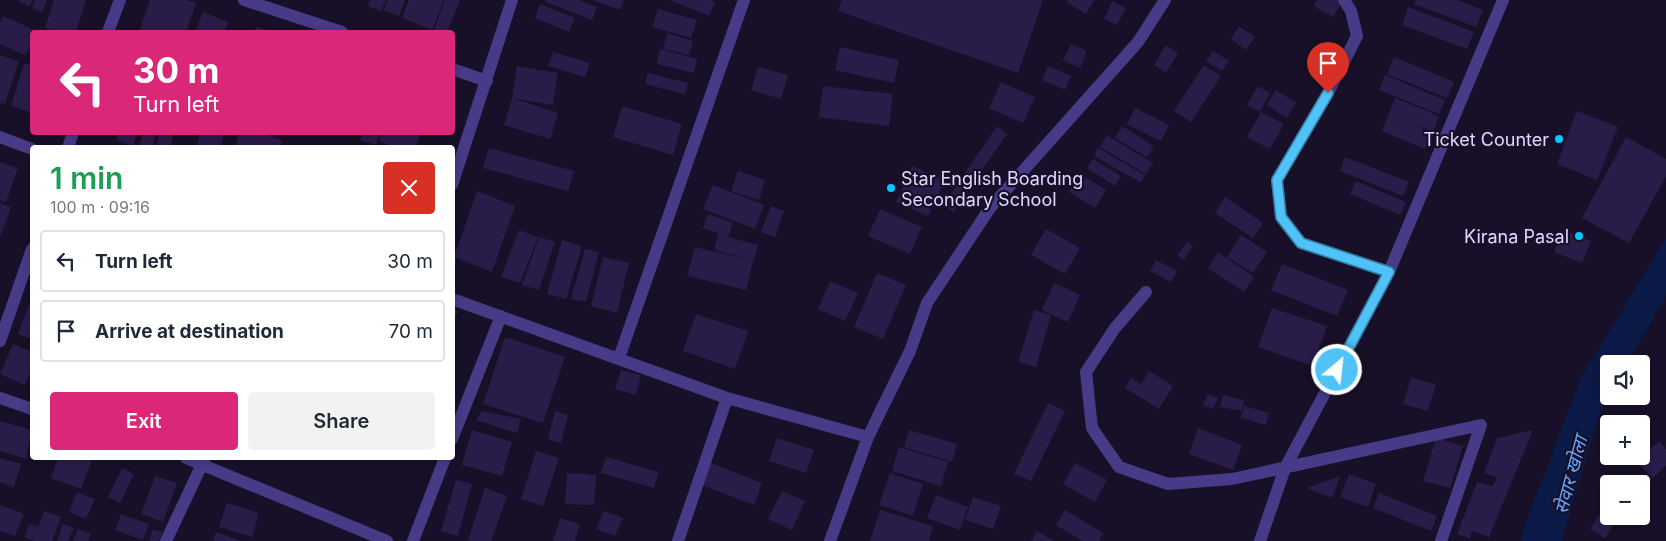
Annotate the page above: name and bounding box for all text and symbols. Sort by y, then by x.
pin [1307,42,1349,93]
text: 30 m [133,49,219,91]
icon: arrive [1314,49,1342,77]
icon: left [50,50,115,115]
text: Turn left [133,91,219,117]
place label: Ticket Counter [1424,129,1549,150]
marker: Ticket Counter [1553,133,1565,145]
text: 1 min [50,160,123,196]
button: close [383,162,435,214]
place label: Star English Boarding Secondary School [901,168,1083,210]
marker: Star English Boarding Secondary School [885,182,897,194]
text: 100 m · 09:16 [50,197,150,217]
place label: Kirana Pasal [1464,226,1569,247]
marker: Kirana Pasal [1573,230,1585,242]
icon: left [52,247,80,275]
text: Turn left [95,250,173,273]
text: 30 m [387,250,433,273]
icon: arrive [52,317,80,345]
text: Arrive at destination [95,320,284,343]
text: 70 m [389,320,433,343]
position arrow [1310,343,1362,395]
map controls [1600,355,1650,525]
button: sound [1600,355,1650,405]
button: Exit [50,392,238,450]
button: Share [248,392,435,450]
button: + [1600,415,1650,465]
water label: सेवार खोला [1550,430,1593,516]
button: − [1600,475,1650,525]

